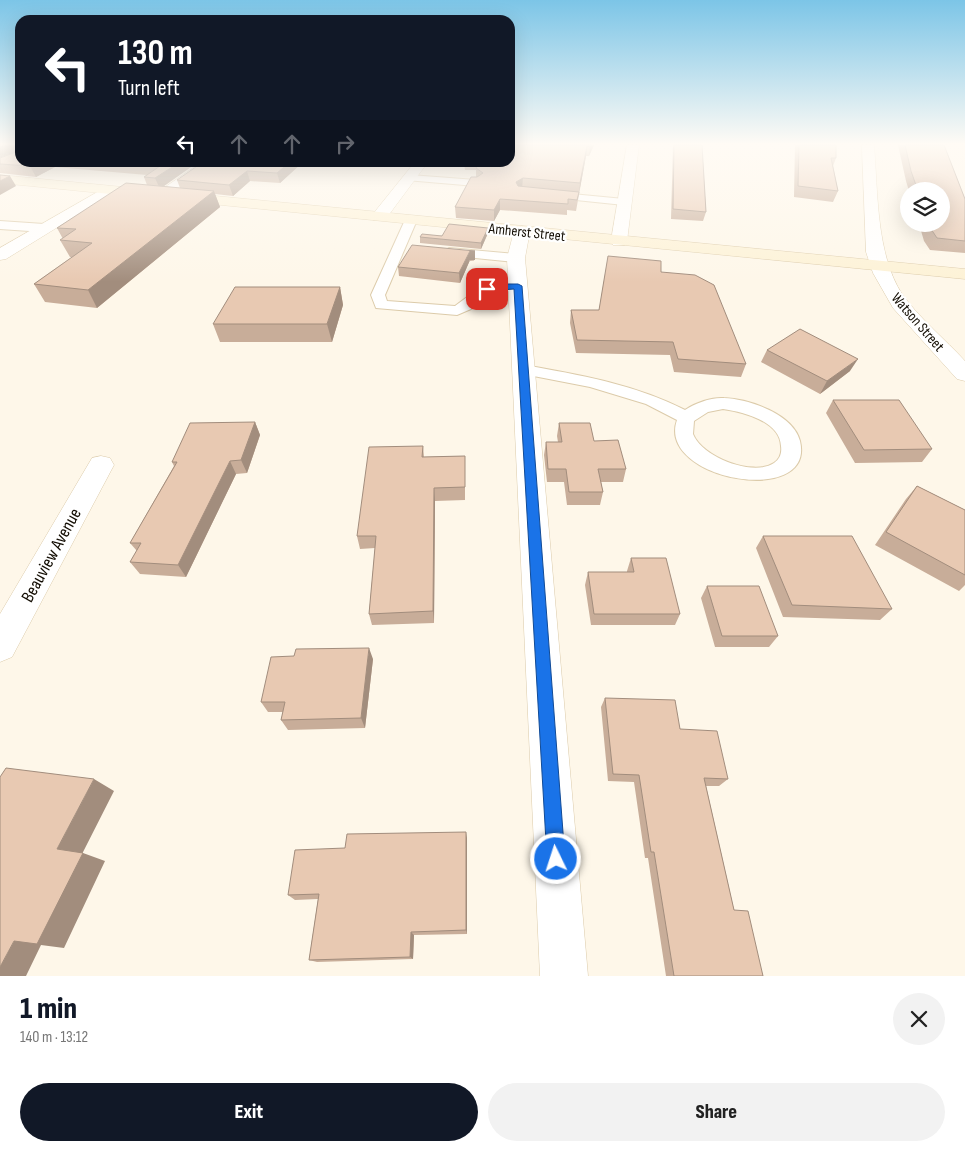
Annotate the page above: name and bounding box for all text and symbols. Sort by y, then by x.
text: 130 m [118,32,193,75]
icon: left [35,35,100,100]
text: Turn left [118,75,180,102]
icon: left [172,130,200,158]
icon: ahead [225,130,253,158]
icon: ahead [278,130,306,158]
icon: right [331,130,359,158]
map controls [900,182,950,232]
button: layers [900,182,950,232]
street label: Amherst Street [487,219,567,246]
pin [466,268,508,310]
icon: arrive [473,275,501,303]
street label: Watson Street [887,289,949,356]
street label: Beauview Avenue [17,505,86,606]
position arrow [529,832,581,884]
text: 1 min [20,991,77,1027]
button: close [893,993,945,1045]
text: 140 m · 13:12 [20,1028,88,1047]
button: Exit [20,1083,478,1141]
button: Share [488,1083,945,1141]

